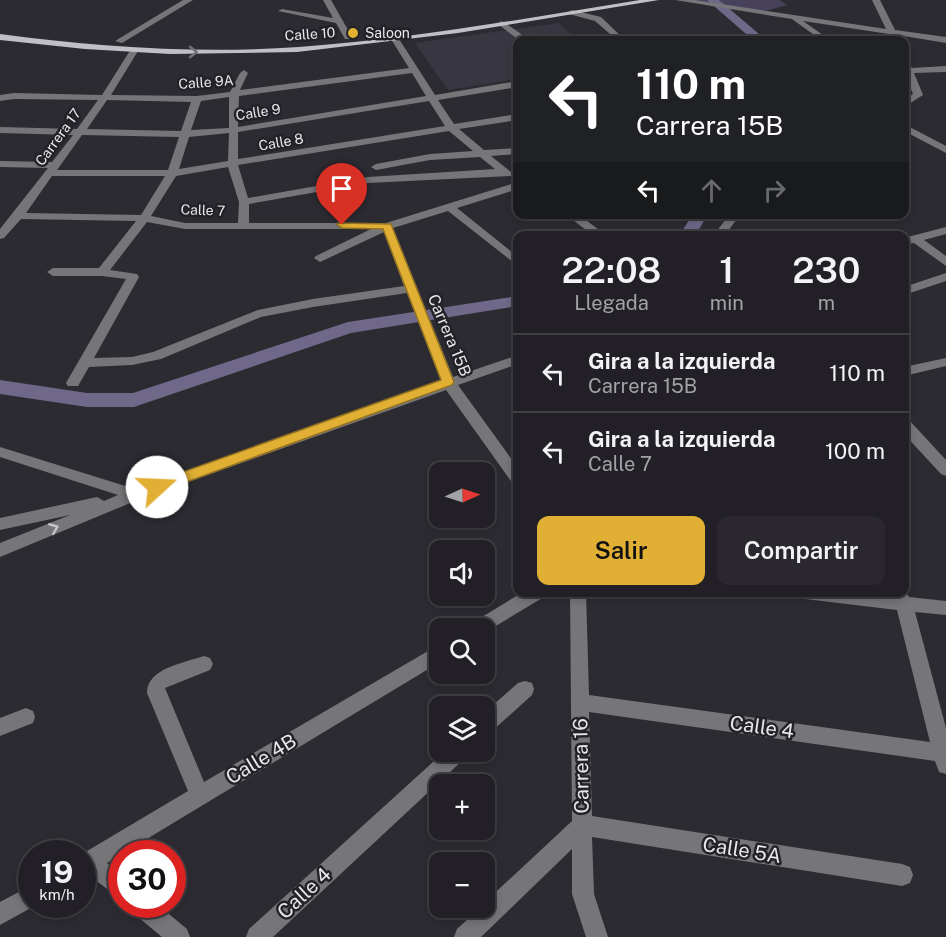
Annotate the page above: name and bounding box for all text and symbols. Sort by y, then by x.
street label: Calle 10 [284,24,336,44]
place label: Saloon [365,25,410,41]
marker: Saloon [346,26,360,40]
one-way arrow [188,46,197,58]
text: 110 m [636,59,746,108]
icon: left [537,60,615,138]
street label: Calle 9A [178,72,234,92]
street label: Calle 9 [234,101,282,123]
street label: Carrera 17 [32,105,84,169]
text: Carrera 15B [636,109,783,141]
street label: Calle 8 [257,130,305,154]
pin [316,163,367,225]
icon: arrive [325,172,358,205]
icon: left [632,174,665,207]
icon: ahead [695,174,728,207]
icon: right [758,174,791,207]
street label: Calle 7 [180,201,226,219]
text: 22:08 [562,249,661,291]
text: 1 [719,249,734,291]
text: 230 [792,249,860,291]
street label: Carrera 15B [424,291,475,379]
text: Llegada [574,291,649,315]
text: min [710,291,744,315]
text: m [818,291,835,315]
text: Gira a la izquierda [588,348,775,374]
icon: left [537,357,570,390]
text: 110 m [829,360,885,386]
text: Carrera 15B [588,374,697,398]
text: Gira a la izquierda [588,426,775,452]
icon: left [537,435,570,468]
text: 100 m [825,438,885,464]
text: Calle 7 [588,452,652,476]
position arrow [125,455,189,519]
north arrow [429,462,495,528]
map controls [429,462,495,918]
button: Salir [537,516,705,585]
button: Compartir [717,516,885,585]
one-way arrow [48,523,59,535]
button: sound [429,540,495,606]
button: search [429,618,495,684]
button: layers [429,696,495,762]
street label: Calle 4 [728,711,796,743]
street label: Carrera 16 [568,718,594,814]
street label: Calle 4B [221,729,301,789]
button: + [429,774,495,840]
street label: Calle 5A [701,832,783,868]
speed limit sign: 30 [108,840,186,918]
button: − [429,852,495,918]
text: 19 [41,854,73,890]
street label: Calle 4 [272,862,336,924]
text: km/h [39,886,75,903]

